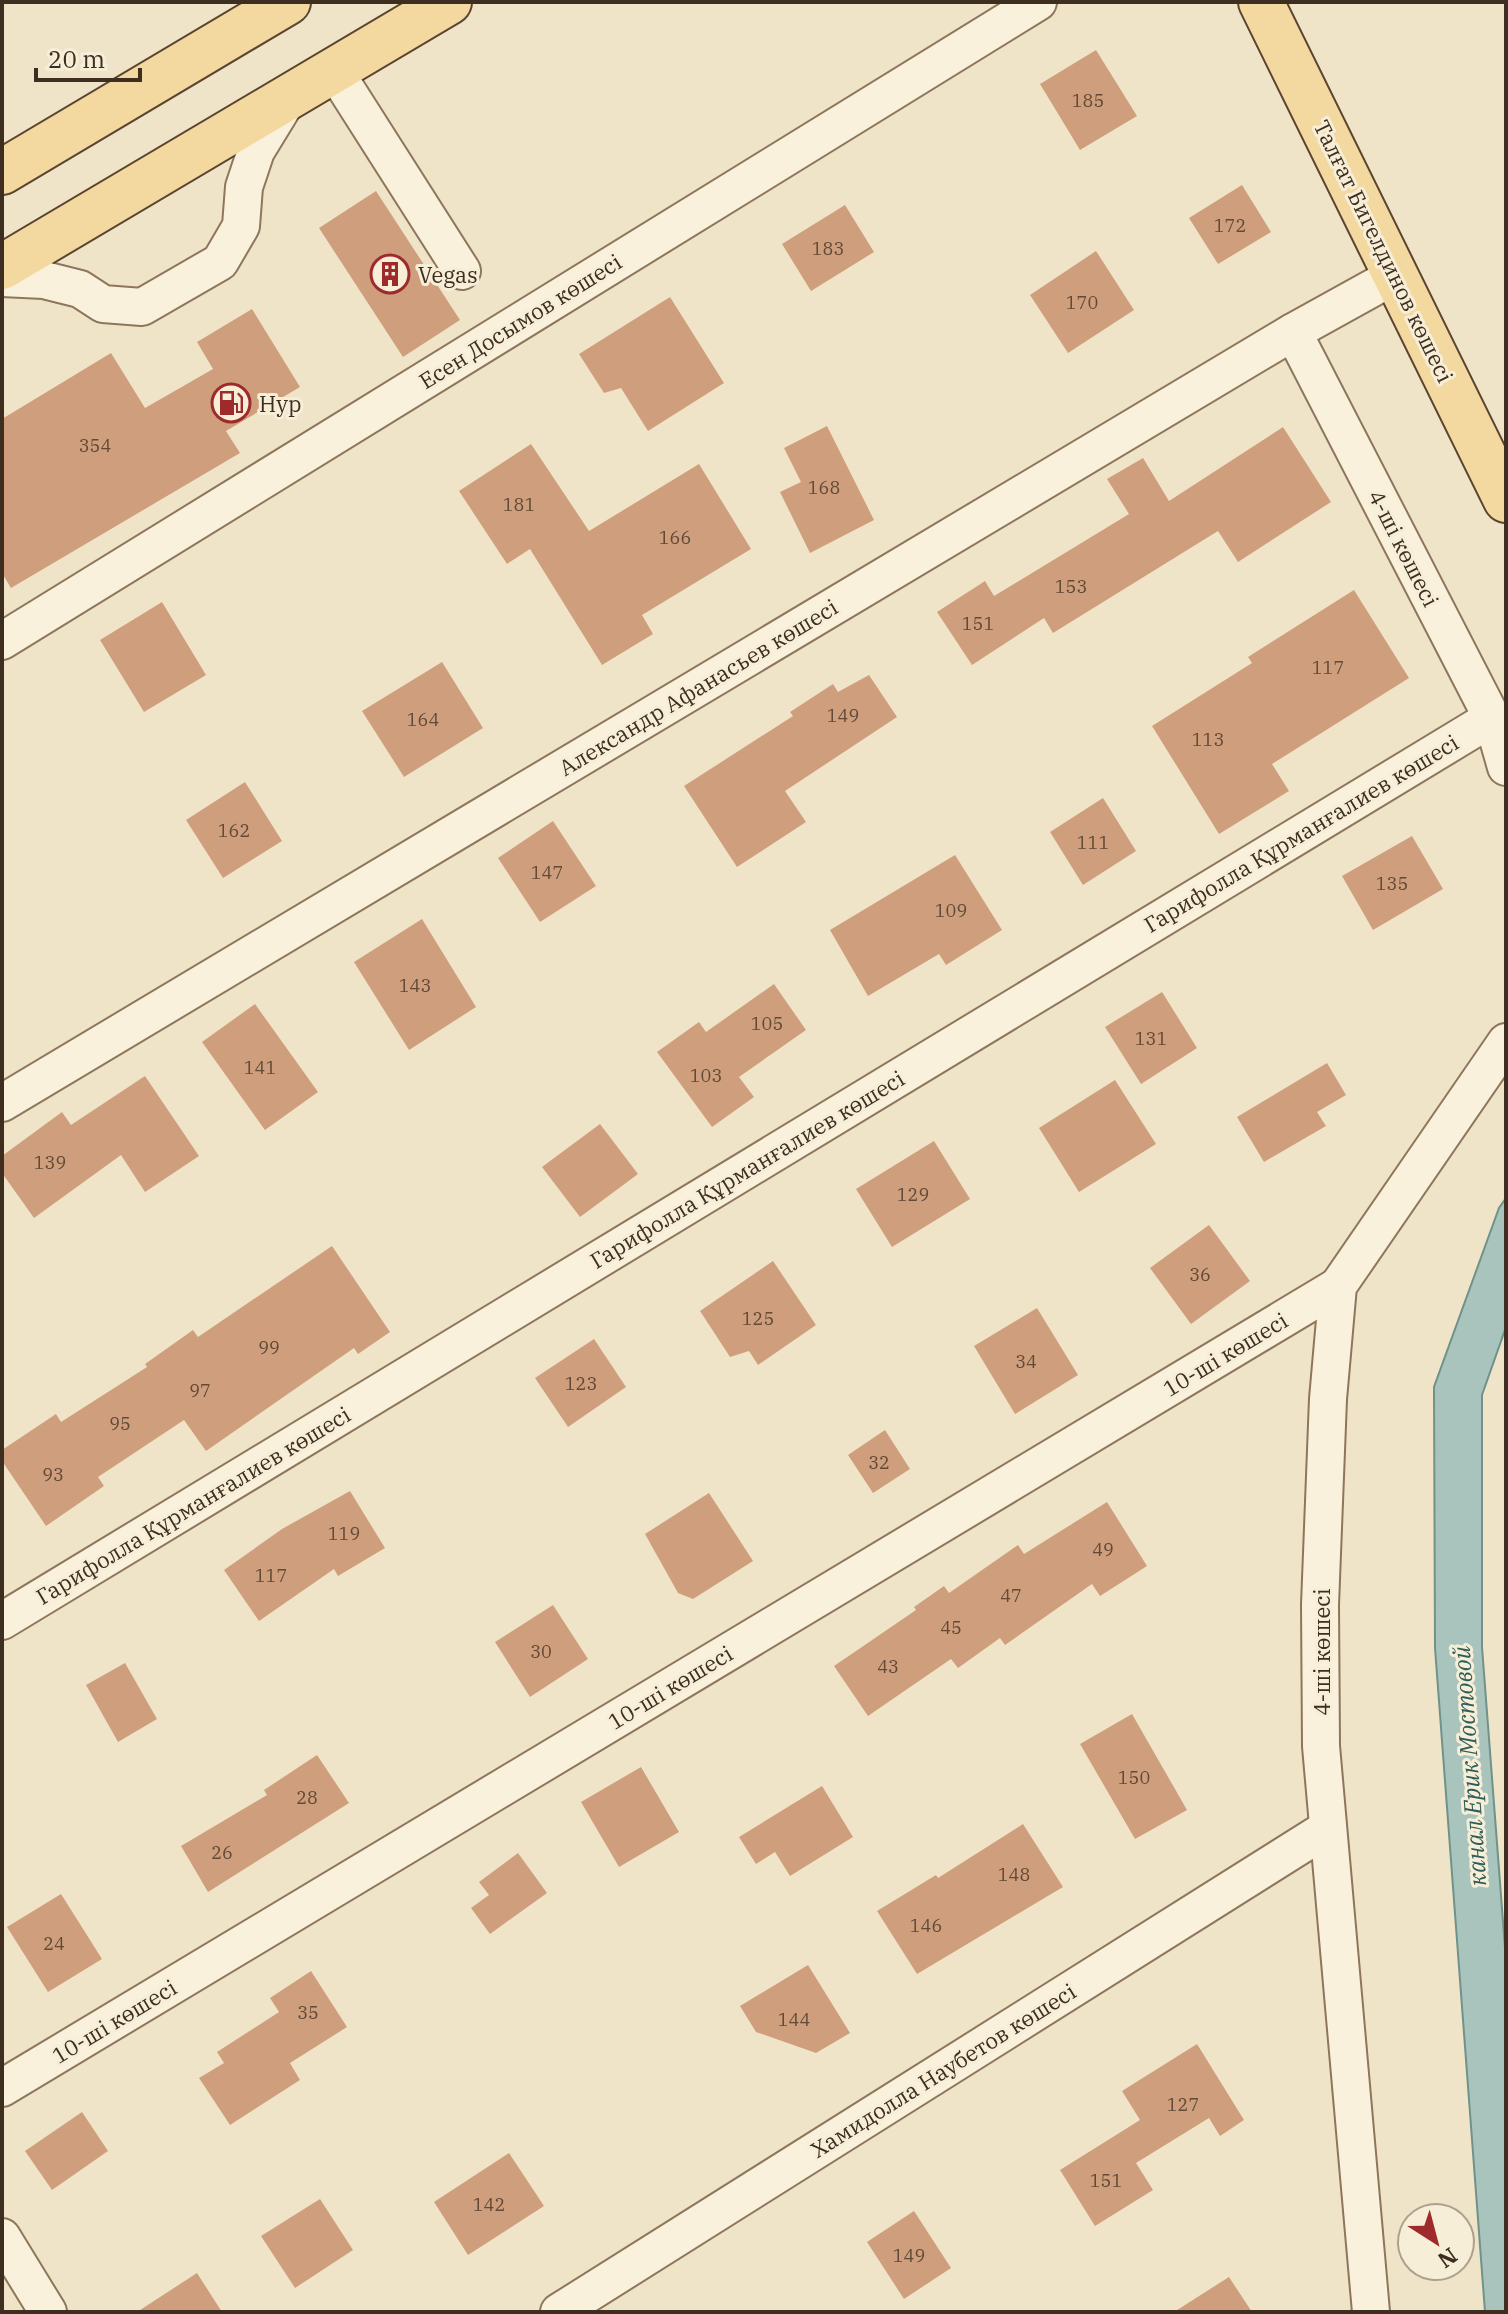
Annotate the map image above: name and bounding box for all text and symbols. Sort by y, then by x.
scale bar [36,32,140,82]
text: 20 m [48,43,105,75]
house number: 185 [1072,89,1104,112]
street label: Талғат Бигелдинов көшесі [1308,115,1460,387]
house number: 172 [1214,214,1246,237]
house number: 183 [812,237,844,260]
street label: Есен Досымов көшесі [413,247,627,395]
building icon: Vegas [369,253,411,295]
place label: Vegas [418,260,478,289]
house number: 170 [1066,291,1098,314]
fuel station icon: Нур [210,382,252,424]
place label: Нур [259,389,302,418]
house number: 354 [79,434,111,457]
house number: 168 [808,476,840,499]
street label: 4-ші көшесі [1362,485,1446,611]
house number: 181 [503,493,535,516]
house number: 166 [659,526,691,549]
house number: 153 [1055,575,1087,598]
street label: Александр Афанасьев көшесі [553,592,843,782]
house number: 151 [962,612,994,635]
house number: 117 [1312,656,1344,679]
house number: 149 [827,704,859,727]
house number: 164 [407,708,439,731]
street label: Гарифолла Құрманғалиев көшесі [1138,727,1464,939]
house number: 113 [1192,728,1224,751]
house number: 162 [218,819,250,842]
house number: 111 [1077,831,1109,854]
house number: 147 [531,861,563,884]
house number: 135 [1376,872,1408,895]
house number: 109 [935,899,967,922]
house number: 143 [399,974,431,997]
house number: 105 [751,1012,783,1035]
house number: 131 [1135,1027,1167,1050]
house number: 141 [244,1056,276,1079]
street label: Гарифолла Құрманғалиев көшесі [584,1063,910,1275]
house number: 103 [690,1064,722,1087]
house number: 139 [34,1151,66,1174]
house number: 129 [897,1183,929,1206]
house number: 36 [1189,1263,1211,1286]
street label: 10-ші көшесі [1157,1305,1293,1403]
house number: 125 [742,1307,774,1330]
house number: 99 [258,1336,280,1359]
house number: 34 [1015,1350,1037,1373]
house number: 123 [565,1372,597,1395]
house number: 97 [189,1379,211,1402]
street label: Гарифолла Құрманғалиев көшесі [30,1399,356,1611]
house number: 95 [109,1412,131,1435]
house number: 32 [868,1451,890,1474]
house number: 93 [42,1463,64,1486]
house number: 119 [328,1522,360,1545]
house number: 49 [1092,1538,1114,1561]
house number: 117 [255,1564,287,1587]
house number: 47 [1000,1584,1022,1607]
street label: 4-ші көшесі [1307,1588,1336,1716]
house number: 45 [940,1616,962,1639]
street label: 10-ші көшесі [602,1638,738,1736]
house number: 30 [530,1640,552,1663]
water label: канал Ерик Мостовой [1445,1644,1493,1887]
house number: 43 [877,1655,899,1678]
house number: 150 [1118,1766,1150,1789]
house number: 28 [296,1786,318,1809]
house number: 26 [211,1841,233,1864]
house number: 148 [998,1863,1030,1886]
house number: 146 [910,1914,942,1937]
house number: 24 [43,1932,65,1955]
street label: 10-ші көшесі [46,1972,182,2070]
street label: Хамидолла Наубетов көшесі [805,1976,1081,2164]
house number: 35 [297,2001,319,2024]
house number: 144 [778,2008,810,2031]
house number: 127 [1167,2093,1199,2116]
house number: 151 [1090,2169,1122,2192]
house number: 142 [473,2193,505,2216]
north arrow [1396,2202,1476,2282]
text: N [1432,2242,1464,2275]
house number: 149 [893,2244,925,2267]

